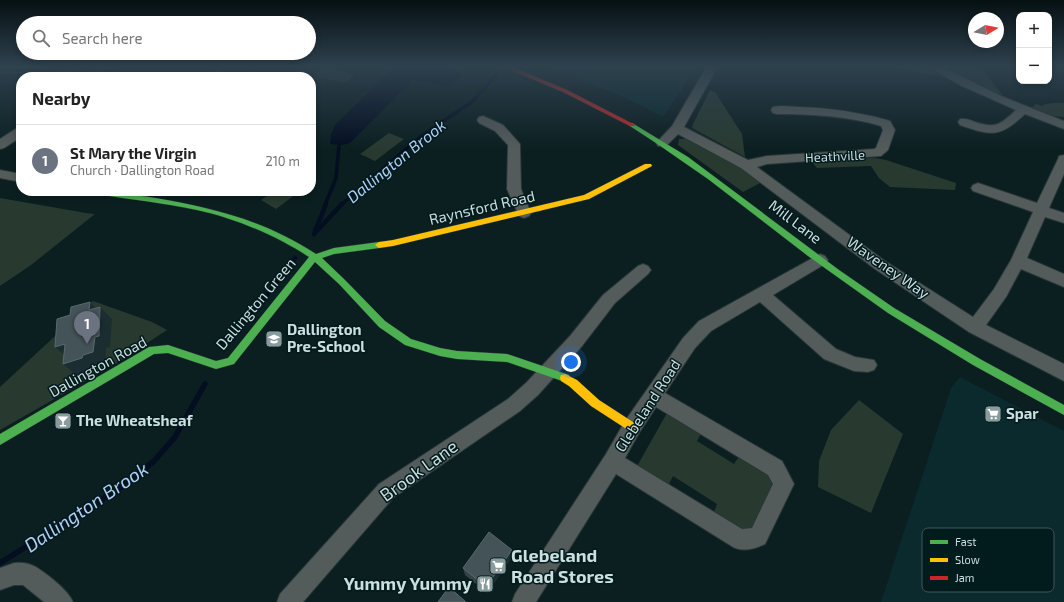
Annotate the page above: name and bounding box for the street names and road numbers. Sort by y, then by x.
street label: Heathville [805,146,865,166]
street label: Raynsford Road [427,186,537,228]
street label: Mill Lane [766,196,826,247]
street label: Waveney Way [844,232,933,302]
street label: Dallington Green [212,254,299,353]
street label: Dallington Road [46,332,149,400]
street label: Glebeland Road [611,356,684,455]
street label: Brook Lane [375,435,462,506]

